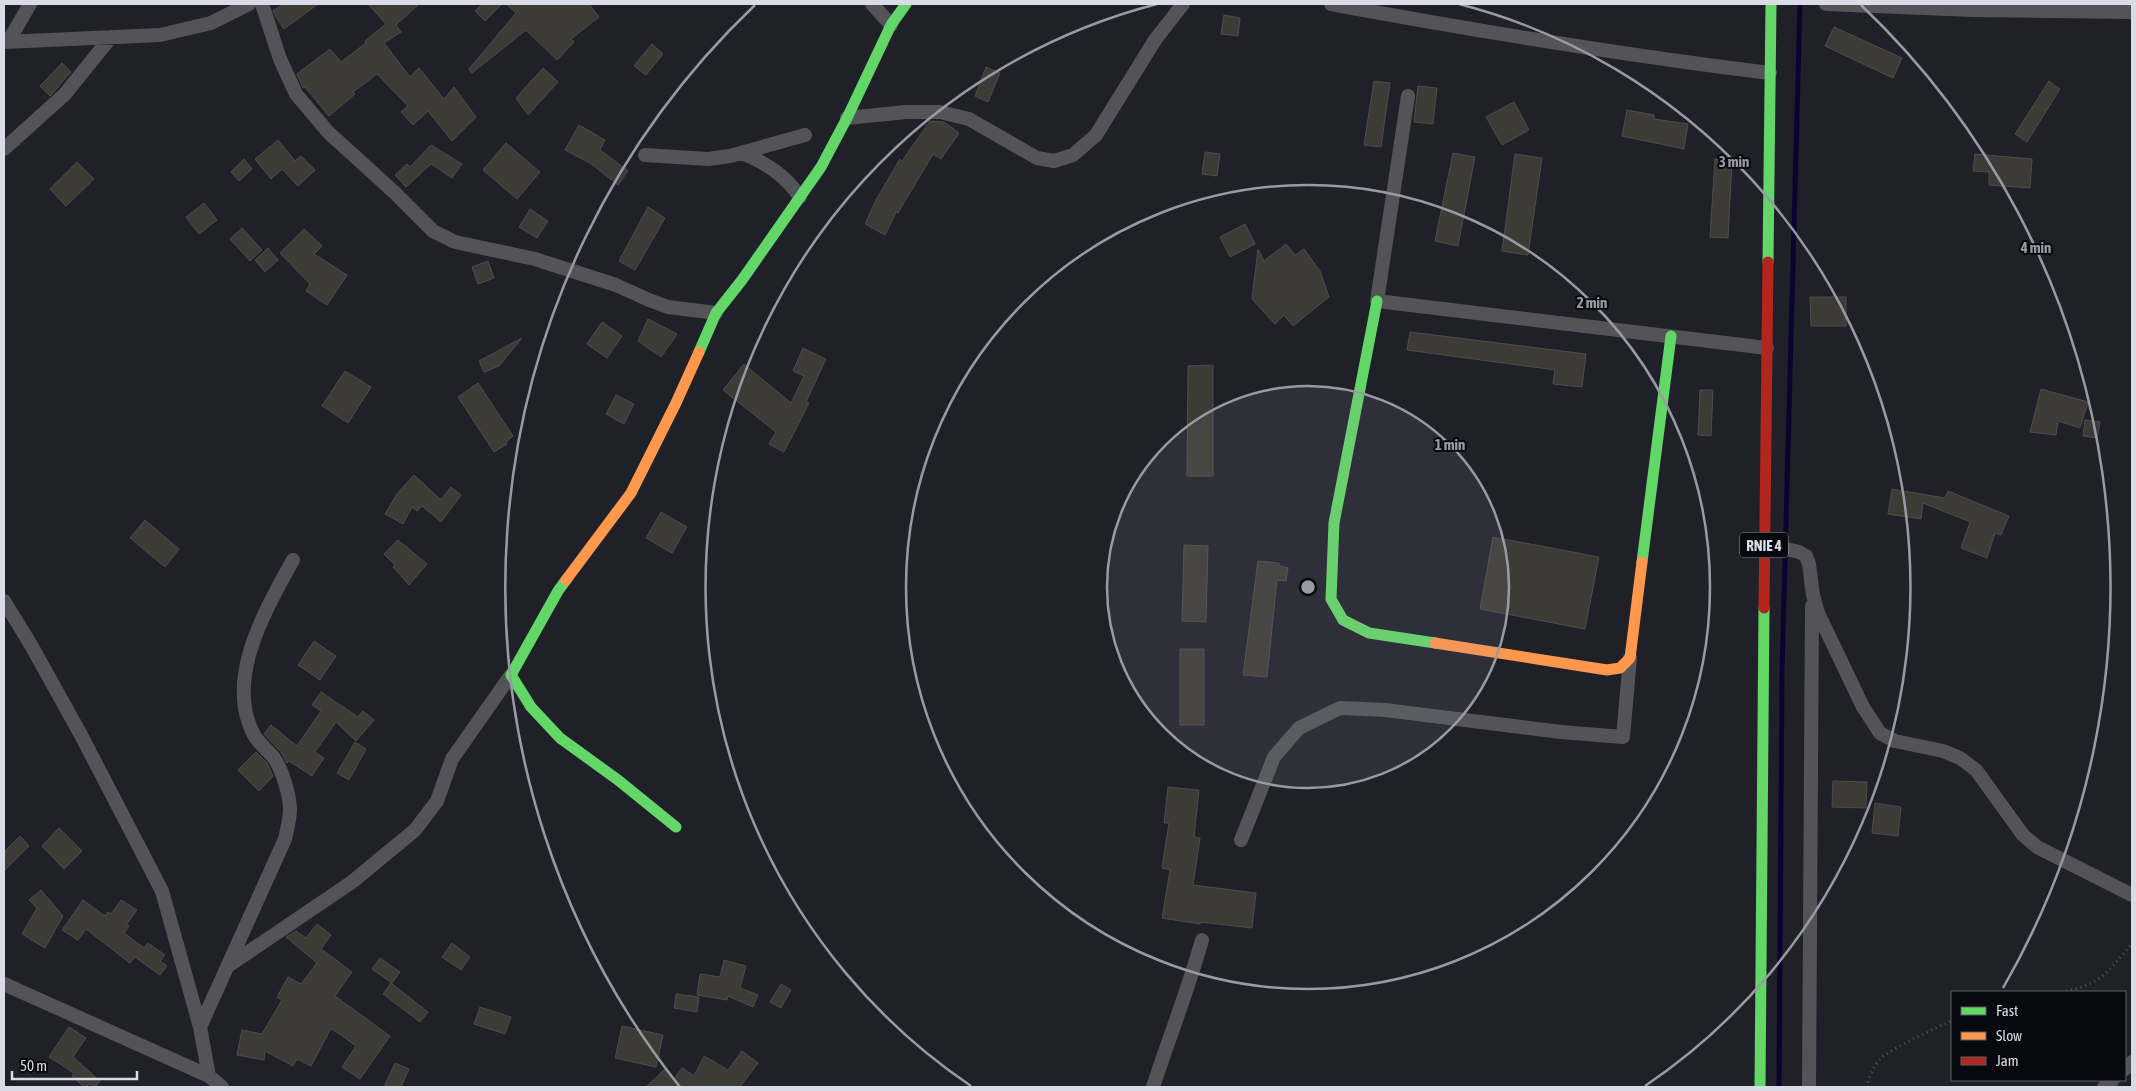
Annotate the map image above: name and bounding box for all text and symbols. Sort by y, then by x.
text: 3 min [1719,153,1749,170]
text: 4 min [2020,239,2051,256]
text: 2 min [1577,294,1607,311]
text: 1 min [1435,436,1465,453]
road number: RNIE 4 [1740,532,1788,558]
centre of rings [1299,578,1317,596]
legend [1951,991,2126,1081]
text: Fast [1996,1002,2018,1019]
text: Slow [1996,1027,2022,1044]
scale bar [12,1048,138,1080]
text: Jam [1996,1052,2019,1069]
text: 50 m [20,1057,47,1074]

